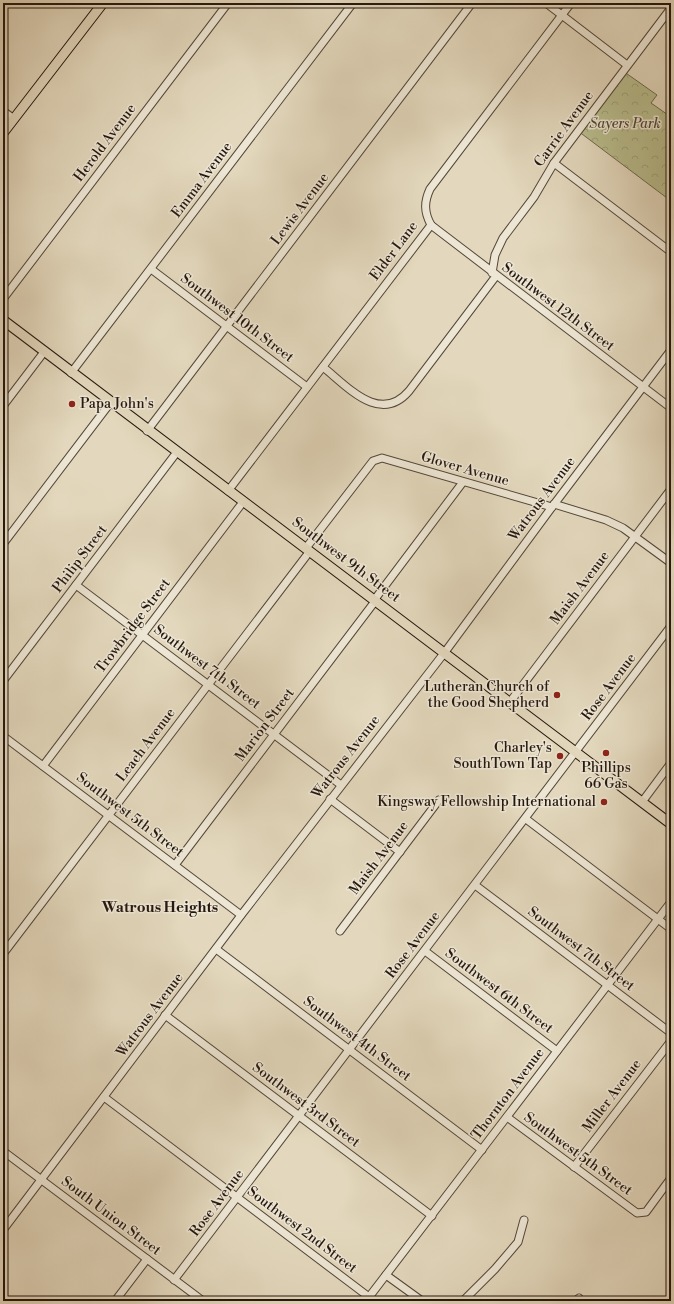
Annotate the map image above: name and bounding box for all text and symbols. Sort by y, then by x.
street label: Carrie Avenue [530,87,598,171]
street label: Herold Avenue [70,100,140,186]
park label: Sayers Park [589,115,661,133]
street label: Emma Avenue [168,139,236,221]
street label: Lewis Avenue [267,169,333,249]
street label: Elder Lane [366,218,422,284]
street label: Southwest 12th Street [498,259,618,355]
street label: Southwest 10th Street [177,270,297,367]
place label: Papa John's [80,395,154,413]
marker: Papa John's [67,399,77,409]
street label: Glover Avenue [419,448,511,490]
street label: Watrous Avenue [504,453,579,545]
street label: Southwest 9th Street [288,513,404,607]
street label: Philip Street [49,521,111,596]
street label: Maish Avenue [546,548,614,628]
street label: Trowbridge Street [91,575,175,677]
street label: Southwest 7th Street [150,621,264,713]
street label: Rose Avenue [578,650,640,724]
place label: Lutheran Church of the Good Shepherd [424,678,550,712]
street label: Marion Street [231,685,299,765]
marker: Lutheran Church of the Good Shepherd [552,690,562,700]
street label: Leach Avenue [112,705,180,785]
street label: Watrous Avenue [307,712,384,803]
place label: Charley's SouthTown Tap [453,739,552,773]
marker: Phillips 66 Gas [601,748,611,758]
marker: Charley's SouthTown Tap [555,751,565,761]
place label: Phillips 66 Gas [581,759,631,793]
street label: Southwest 5th Street [73,769,187,861]
place label: Kingsway Fellowship International [377,793,596,811]
marker: Kingsway Fellowship International [599,797,609,807]
street label: Maish Avenue [345,818,413,898]
district label: Watrous Heights [101,898,218,917]
street label: Southwest 7th Street [524,903,638,995]
street label: Rose Avenue [382,908,444,982]
street label: Southwest 6th Street [441,944,557,1038]
street label: Watrous Avenue [112,969,187,1061]
street label: Southwest 4th Street [299,992,415,1086]
street label: Thornton Avenue [468,1044,548,1144]
street label: Miller Avenue [579,1056,645,1136]
street label: Southwest 3rd Street [248,1059,364,1151]
street label: Southwest 5th Street [520,1108,636,1200]
street label: Rose Avenue [186,1166,248,1240]
street label: South Union Street [58,1173,164,1259]
street label: Southwest 2nd Street [243,1183,361,1277]

